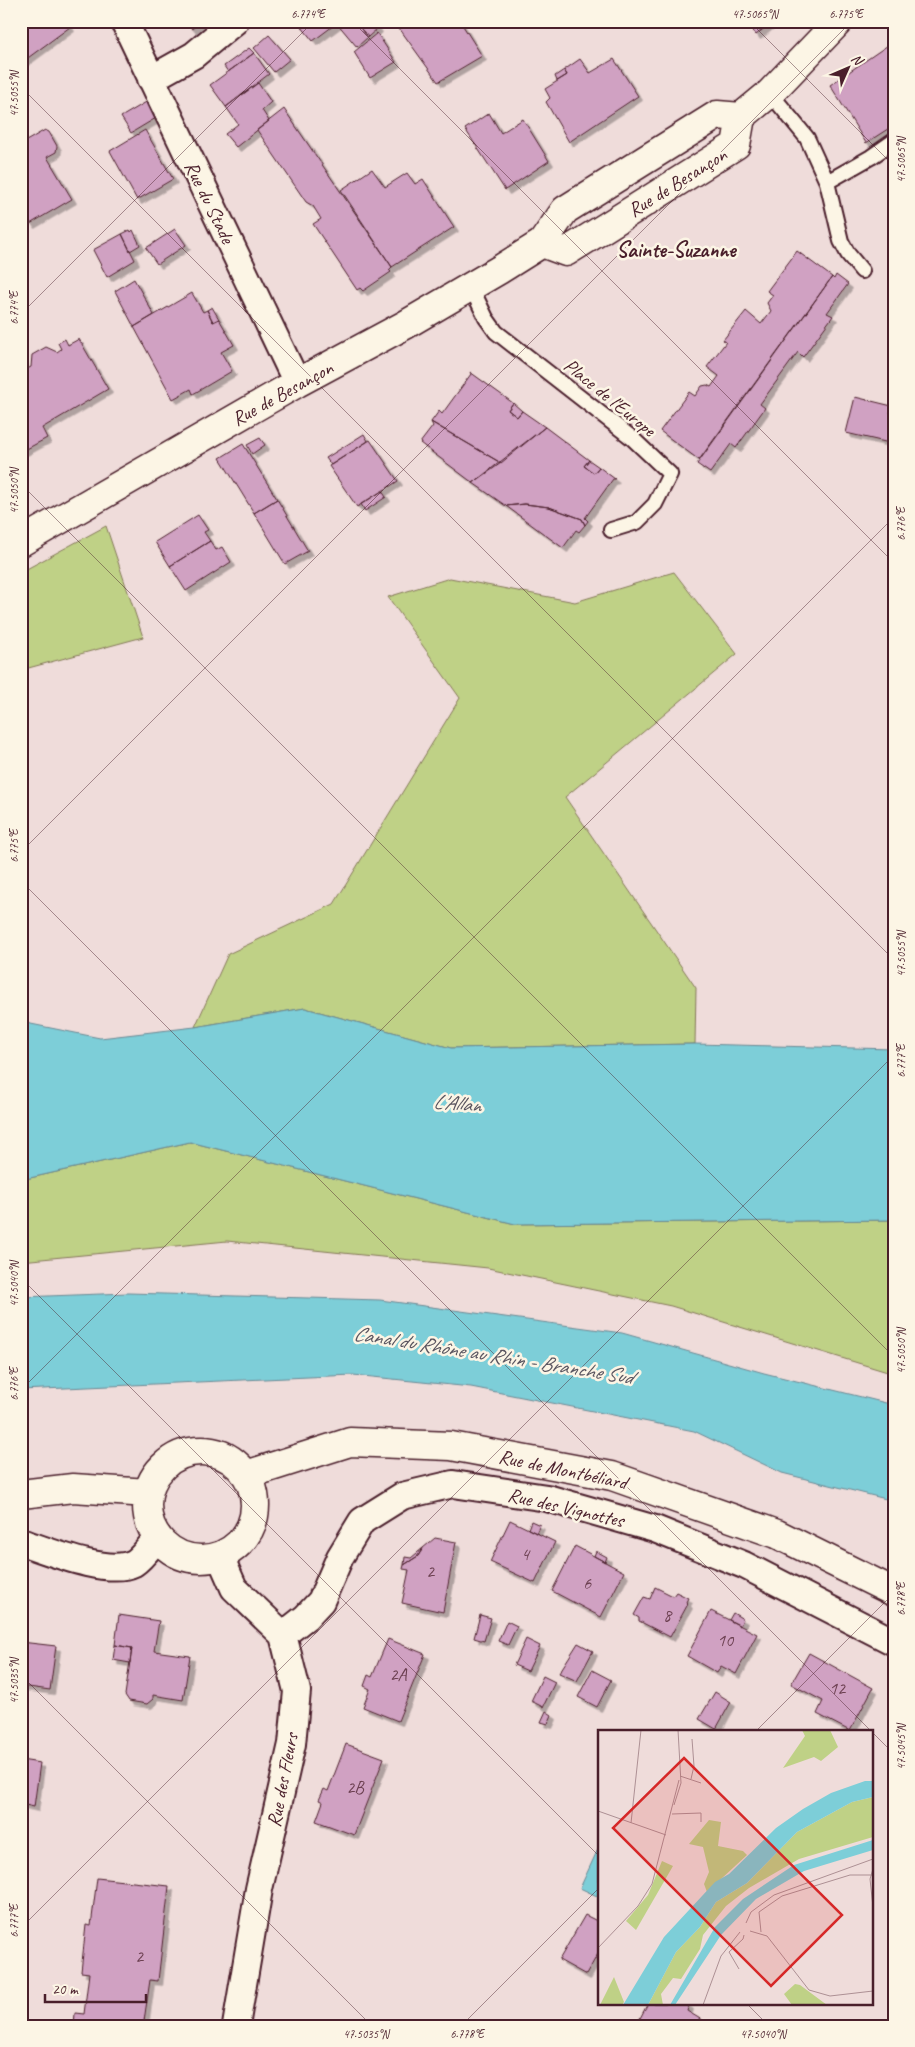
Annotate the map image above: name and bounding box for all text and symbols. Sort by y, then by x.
text: 6.774°E [291,6,327,22]
text: 47.5065°N [732,6,779,22]
text: 6.775°E [829,6,865,22]
north arrow [822,42,872,92]
text: N [848,50,868,70]
text: 47.5055°N [6,70,22,117]
text: 47.5065°N [893,136,909,183]
street label: Rue de Besançon [623,142,732,223]
street label: Rue du Stade [179,157,241,249]
district label: Sainte-Suzanne [616,236,737,264]
text: 6.774°E [6,289,22,325]
street label: Place de l'Europe [559,353,662,443]
street label: Rue de Besançon [227,355,338,432]
text: 47.5050°N [6,467,22,514]
text: 6.776°E [893,505,909,541]
text: 6.775°E [6,827,22,863]
text: 47.5055°N [893,930,909,977]
text: 6.777°E [893,1042,909,1078]
water label: L'Allan [432,1088,484,1118]
text: 47.5040°N [6,1260,22,1307]
water label: Canal du Rhône au Rhin - Branche Sud [352,1320,641,1391]
text: 47.5050°N [893,1327,909,1374]
text: 6.776°E [6,1365,22,1401]
street label: Rue de Montbéliard [496,1444,632,1496]
street label: Rue des Vignottes [506,1482,628,1533]
house number: 4 [521,1543,531,1565]
house number: 2 [426,1560,436,1582]
house number: 6 [583,1572,592,1594]
text: 6.778°E [893,1580,909,1616]
house number: 8 [663,1604,673,1626]
house number: 10 [717,1629,735,1651]
text: 47.5035°N [6,1657,22,1704]
house number: 2A [389,1663,408,1685]
house number: 12 [829,1677,847,1699]
text: 47.5045°N [893,1723,909,1770]
street label: Rue des Fleurs [261,1729,304,1829]
inset map [598,1730,872,2004]
house number: 2B [346,1776,365,1798]
text: 6.777°E [6,1902,22,1938]
house number: 2 [135,1945,145,1967]
scale bar [45,1972,146,2004]
text: 20 m [52,1980,79,1999]
text: 47.5035°N [343,2026,390,2042]
text: 6.778°E [450,2026,486,2042]
text: 47.5040°N [740,2026,787,2042]

